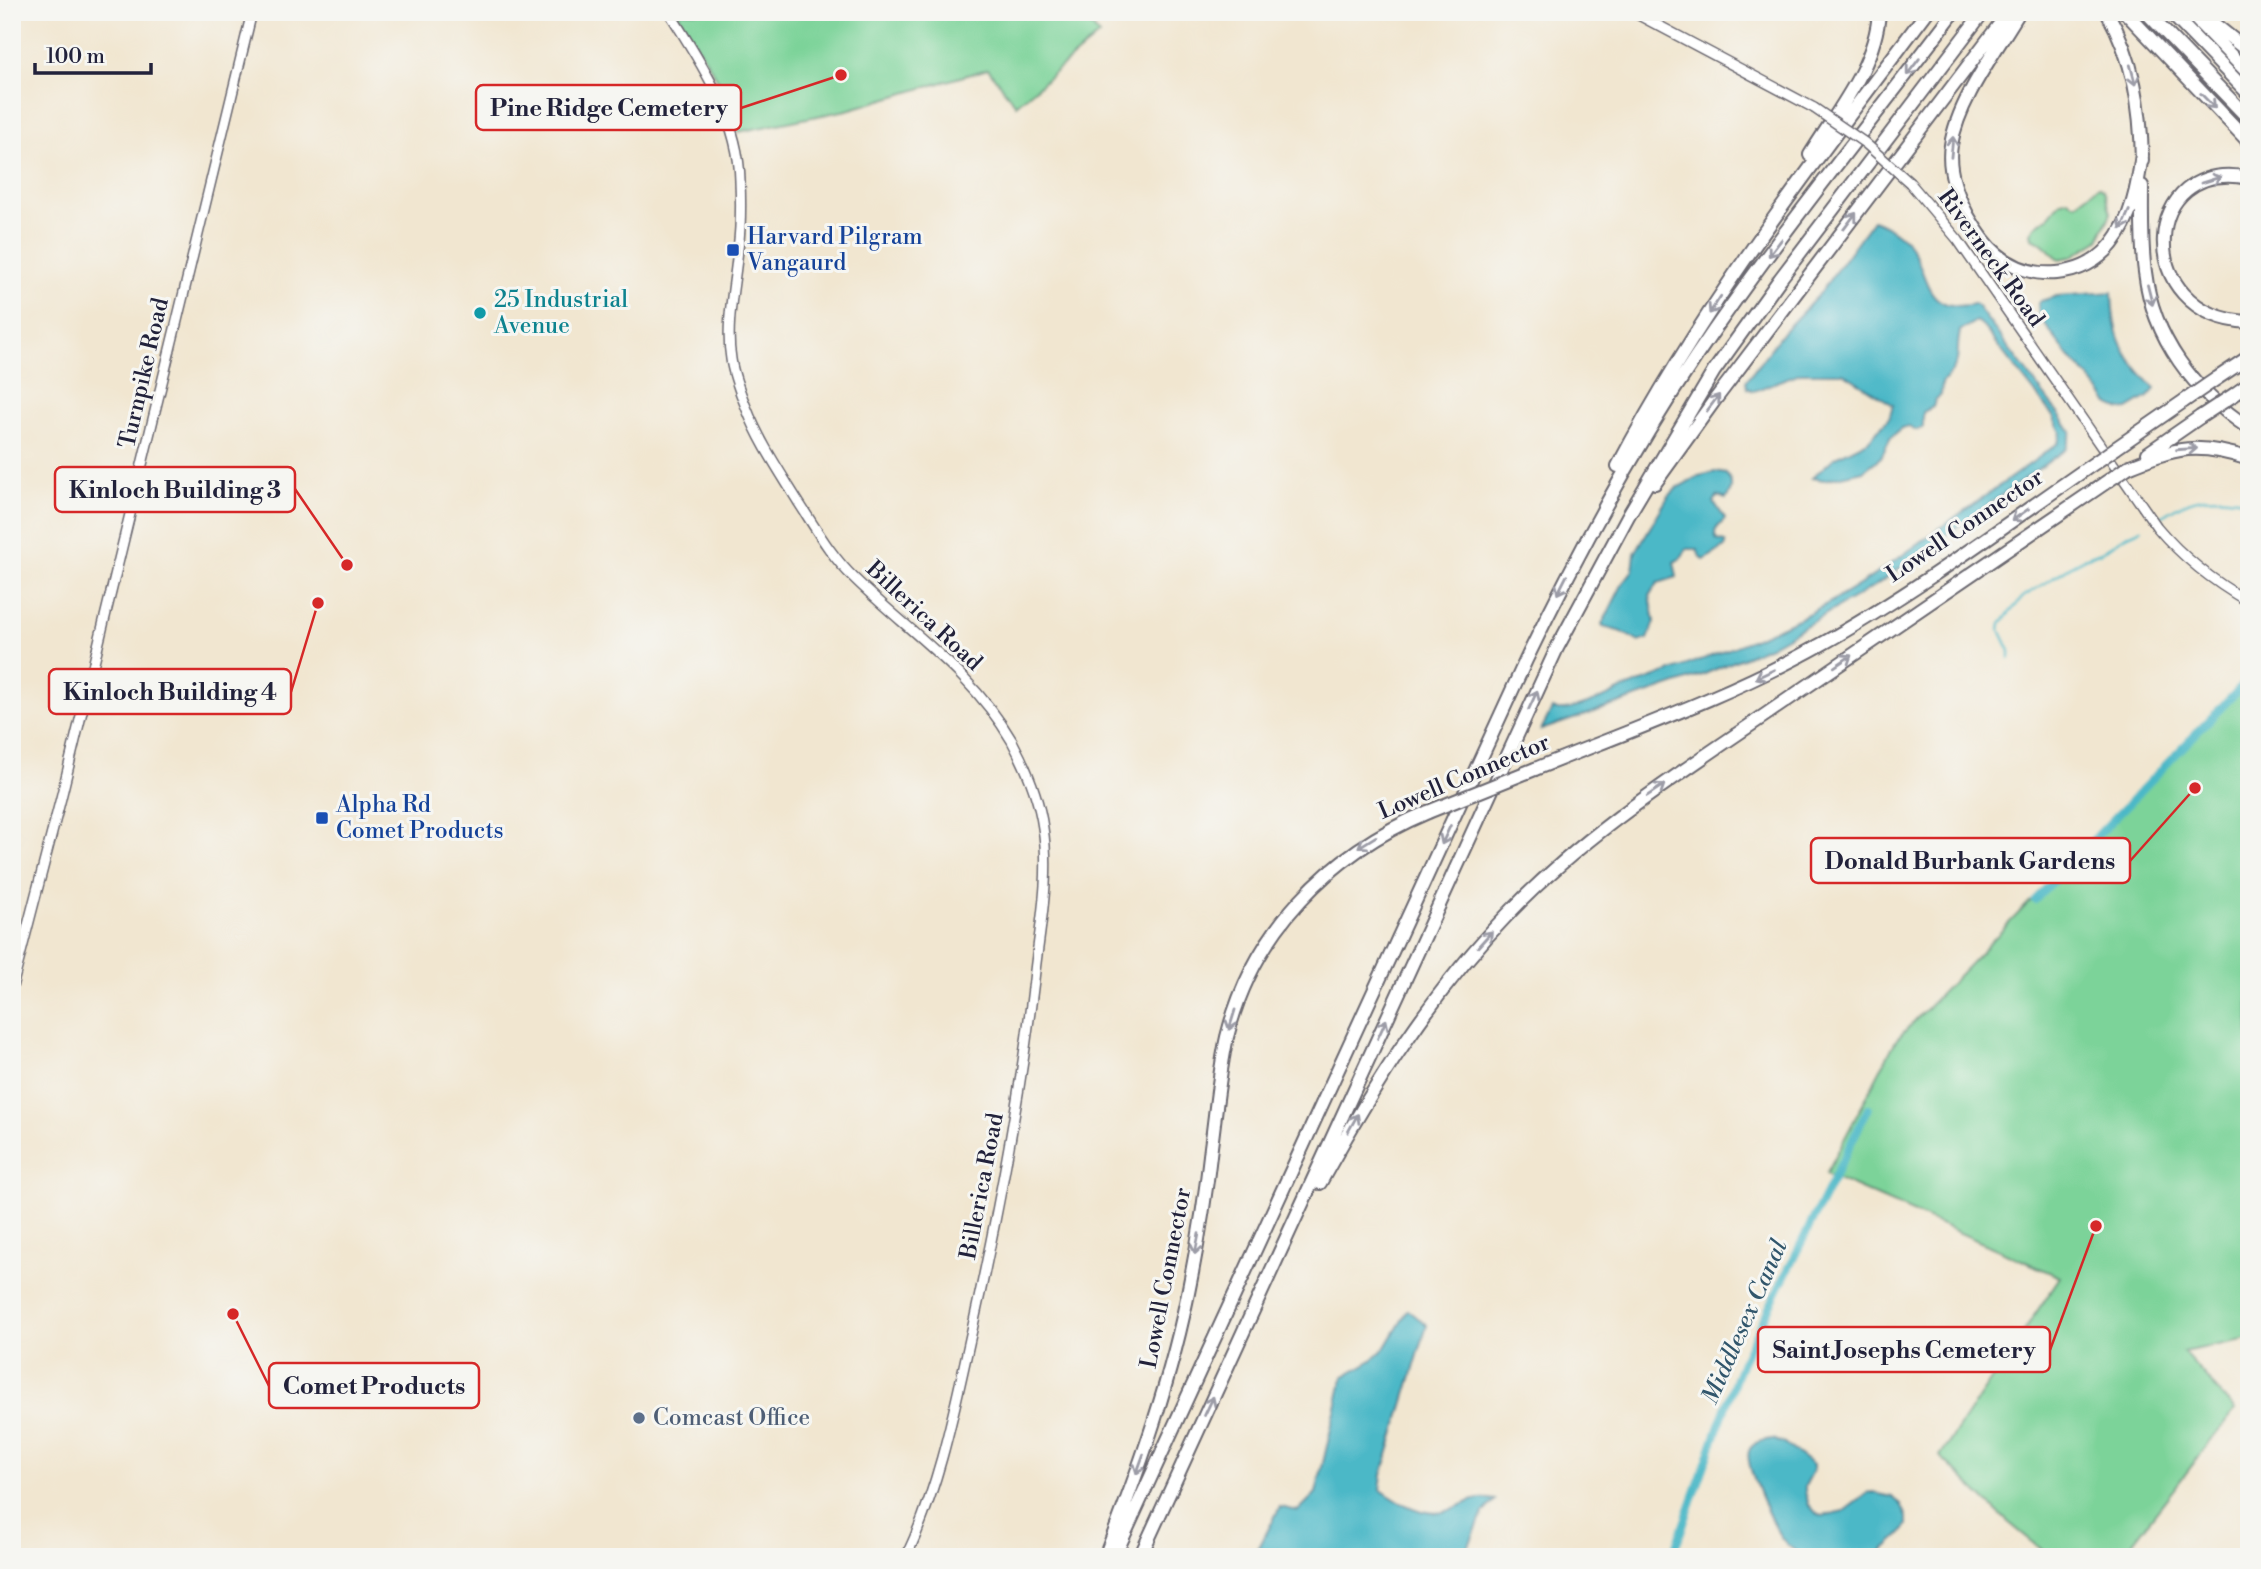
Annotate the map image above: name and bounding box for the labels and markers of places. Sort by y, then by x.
callout: Pine Ridge Cemetery [476,85,741,130]
place label: Harvard Pilgram Vangaurd [746,223,923,277]
marker: Harvard Pilgram Vangaurd [725,242,741,258]
place label: 25 Industrial Avenue [493,286,628,340]
marker: 25 Industrial Avenue [472,305,488,321]
callout: Kinloch Building 3 [55,467,295,512]
callout: Kinloch Building 4 [49,669,291,714]
place label: Alpha Rd Comet Products [335,791,504,845]
marker: Alpha Rd Comet Products [314,810,330,826]
callout: Donald Burbank Gardens [1811,838,2130,883]
callout: Saint Josephs Cemetery [1758,1327,2050,1372]
callout: Comet Products [269,1363,479,1408]
place label: Comcast Office [653,1404,810,1432]
marker: Comcast Office [631,1410,647,1426]

